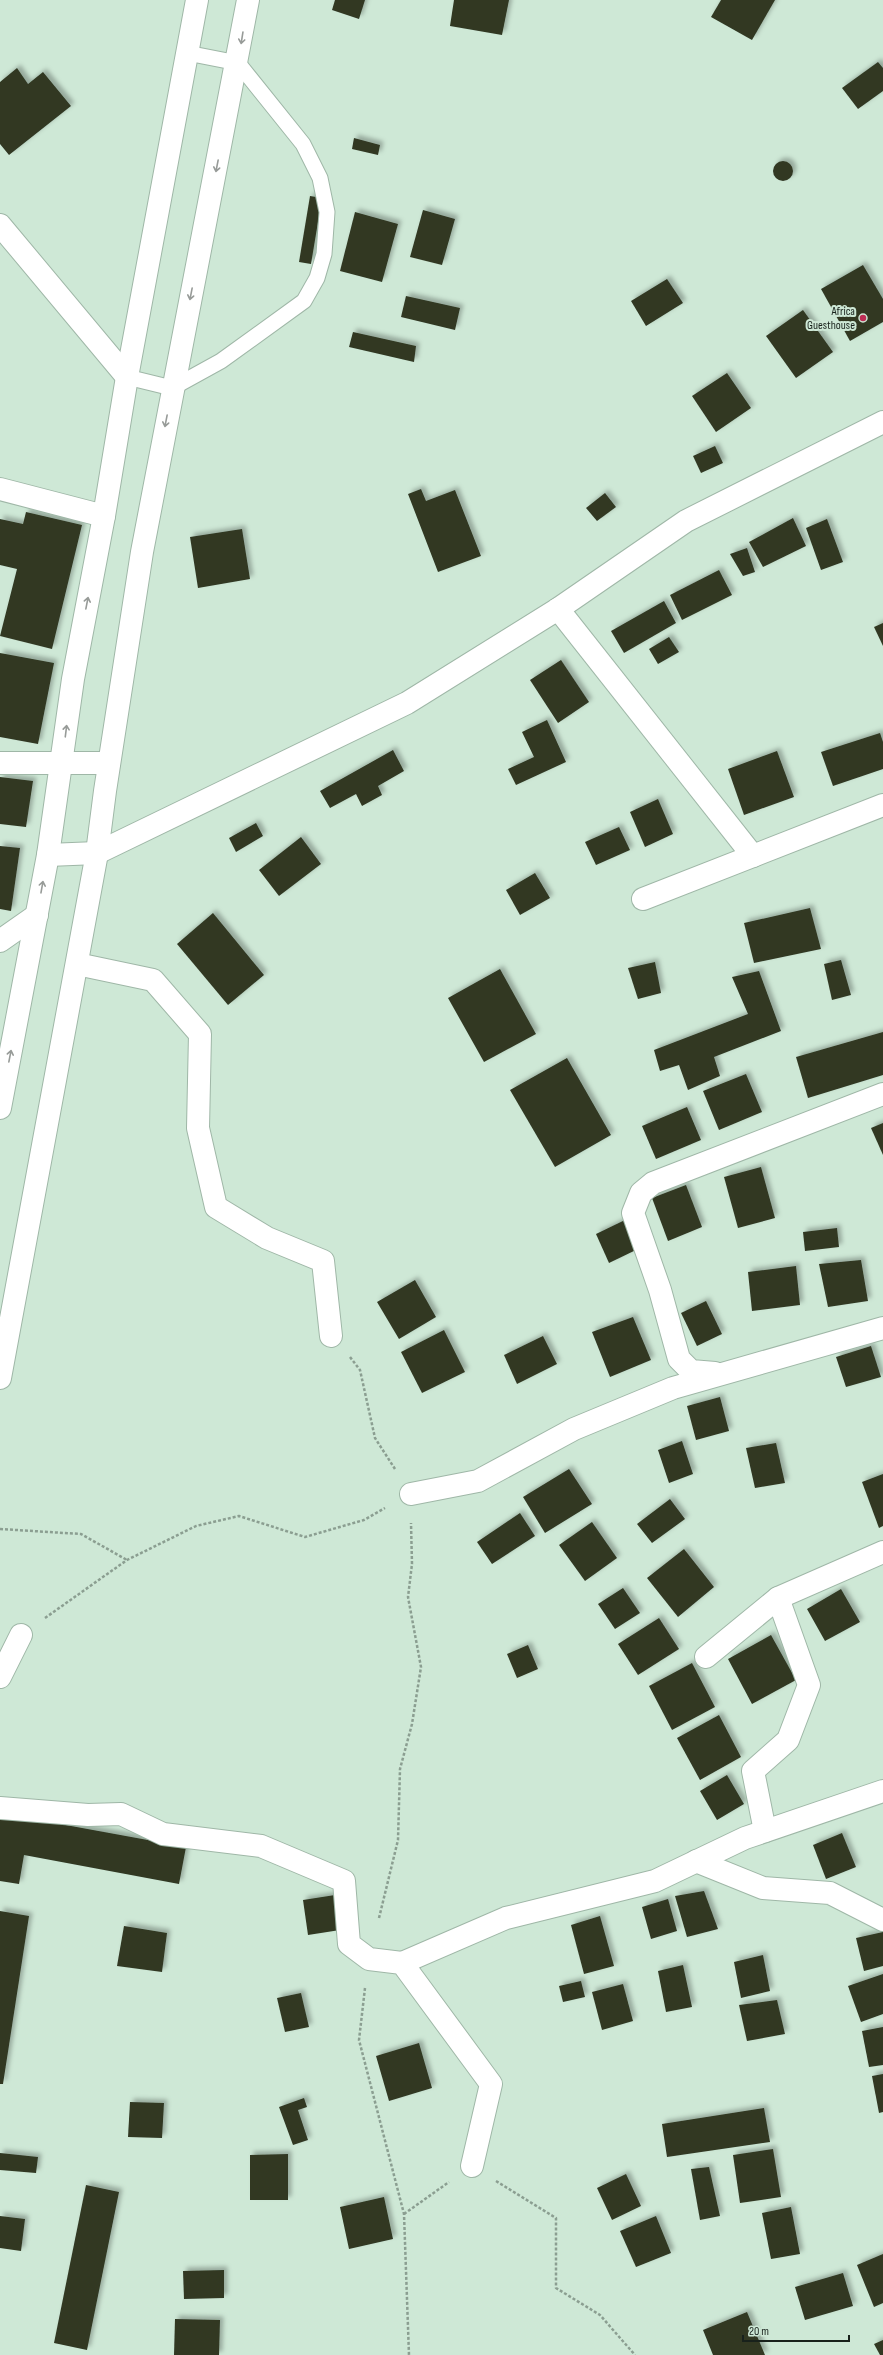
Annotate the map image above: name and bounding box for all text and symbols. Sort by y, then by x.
one-way arrow [238,32,246,45]
one-way arrow [213,159,221,172]
one-way arrow [187,287,195,300]
place label: Africa Guesthouse [807,304,855,333]
marker: Africa Guesthouse [858,313,868,323]
one-way arrow [162,414,170,427]
one-way arrow [84,597,92,610]
one-way arrow [62,725,70,738]
one-way arrow [38,881,46,894]
one-way arrow [6,1050,14,1063]
scale bar [743,2317,849,2343]
text: 20 m [749,2324,769,2339]

